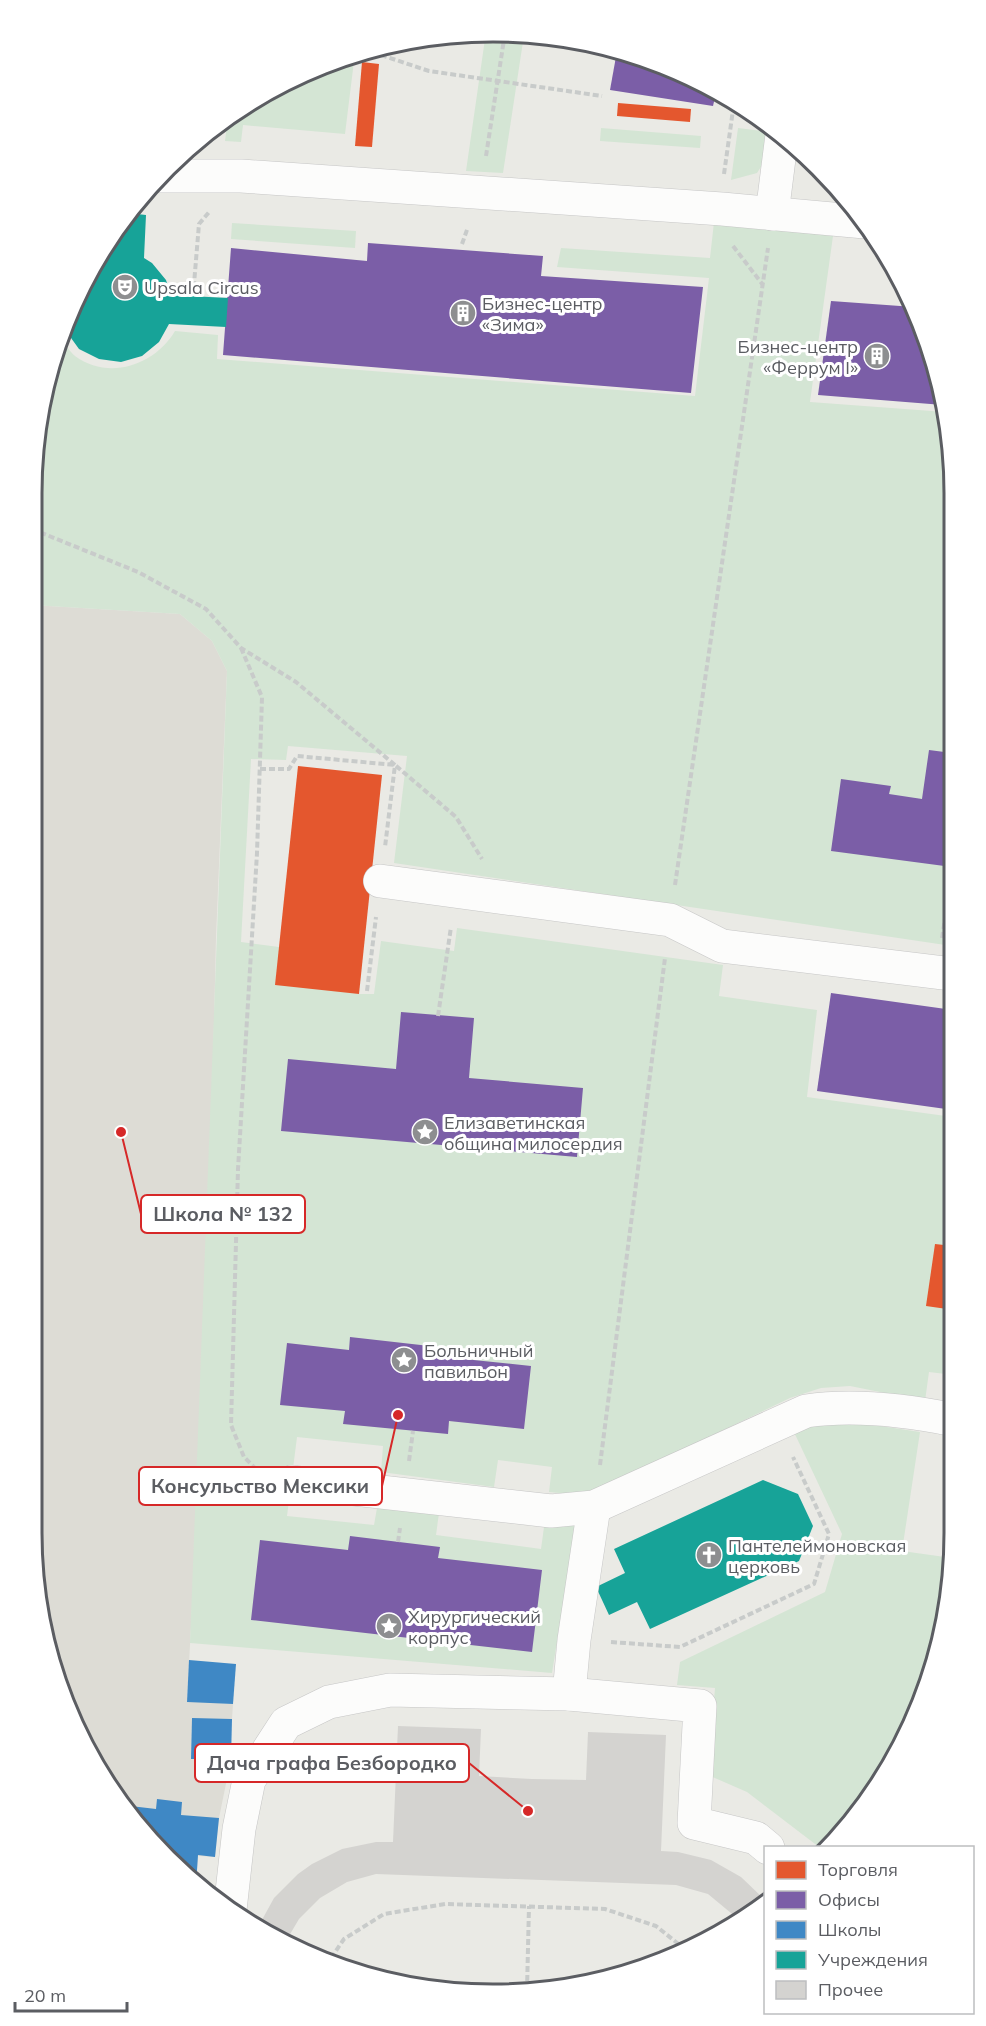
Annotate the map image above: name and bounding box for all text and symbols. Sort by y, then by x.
theatre icon: Upsala Circus [110,272,140,302]
place label: Upsala Circus [144,276,259,299]
place label: Бизнес-центр «Зима» [482,292,602,336]
building icon: Бизнес-центр «Зима» [448,298,478,328]
place label: Бизнес-центр «Феррум I» [738,335,858,379]
building icon: Бизнес-центр «Феррум I» [862,341,892,371]
place label: Елизаветинская община милосердия [444,1111,623,1155]
place icon: Елизаветинская община милосердия [410,1117,440,1147]
callout: Школа № 132 [141,1195,305,1233]
text: Школа № 132 [153,1201,293,1226]
place label: Больничный павильон [424,1339,533,1383]
place icon: Больничный павильон [389,1345,419,1375]
callout: Консульство Мексики [139,1467,382,1505]
text: Консульство Мексики [151,1473,369,1498]
place label: Пантелеймоновская церковь [728,1534,906,1578]
church icon: Пантелеймоновская церковь [694,1540,724,1570]
place label: Хирургический корпус [408,1605,541,1649]
place icon: Хирургический корпус [374,1611,404,1641]
callout: Дача графа Безбородко [195,1744,469,1782]
text: Дача графа Безбородко [207,1750,457,1775]
legend [764,1846,974,2014]
text: Торговля [818,1858,898,1881]
text: Офисы [818,1888,880,1911]
text: Школы [818,1918,881,1941]
text: Учреждения [817,1948,928,1971]
scale bar [15,1975,128,2013]
text: Прочее [818,1978,883,2001]
text: 20 m [24,1984,66,2007]

